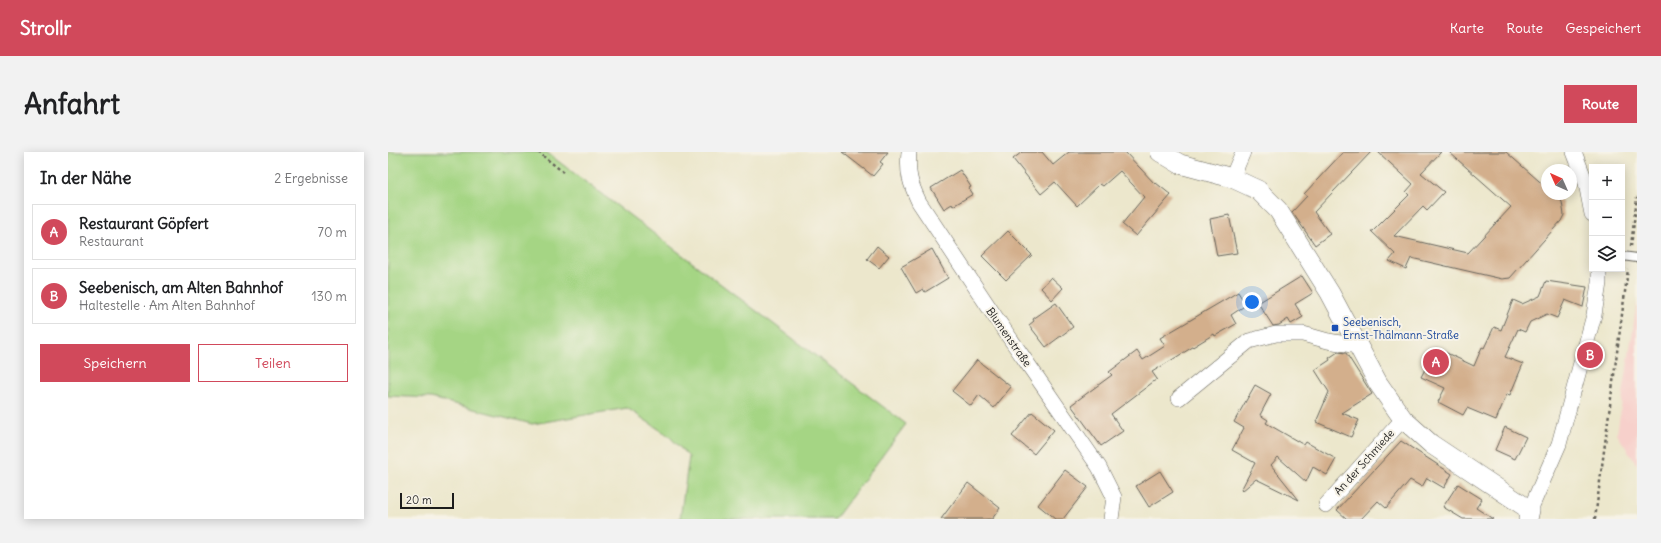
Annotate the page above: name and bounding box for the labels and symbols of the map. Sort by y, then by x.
north arrow [1541,164,1577,200]
your location [1242,292,1262,312]
street label: Blumenstraße [983,305,1035,369]
place label: Seebenisch, Ernst-Thälmann-Straße [1343,315,1459,342]
marker: Seebenisch, Ernst-Thälmann-Straße [1330,323,1340,333]
pin: B [1577,340,1603,370]
pin: A [1423,347,1449,377]
street label: An der Schmiede [1331,426,1397,498]
scale bar [400,491,454,510]

